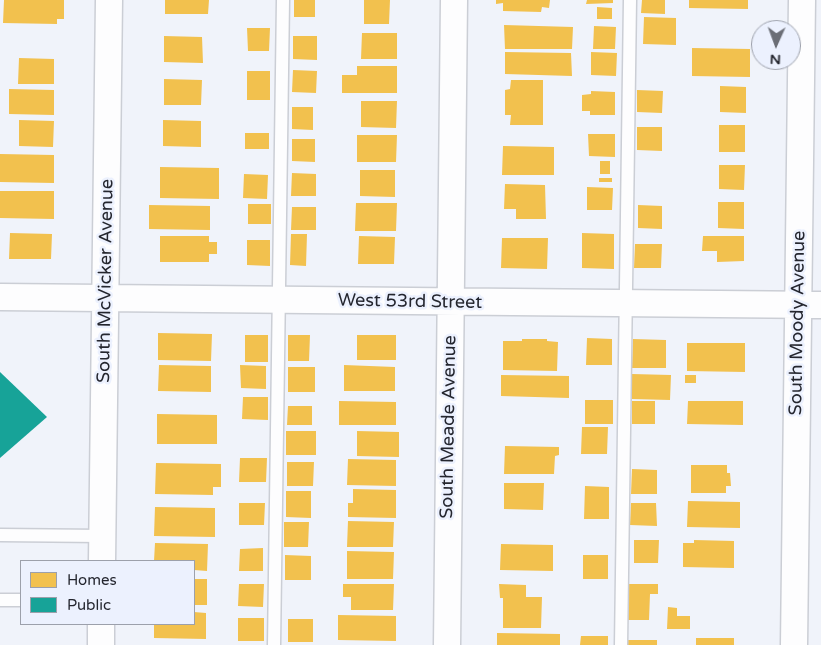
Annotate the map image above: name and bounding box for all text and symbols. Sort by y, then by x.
north arrow [751,20,801,70]
text: N [770,51,781,68]
street label: South McVicker Avenue [93,179,119,383]
street label: South Moody Avenue [786,230,810,416]
street label: West 53rd Street [338,290,482,314]
street label: South Meade Avenue [437,335,461,519]
legend [20,560,195,625]
text: Homes [67,571,117,589]
text: Public [67,596,111,614]

